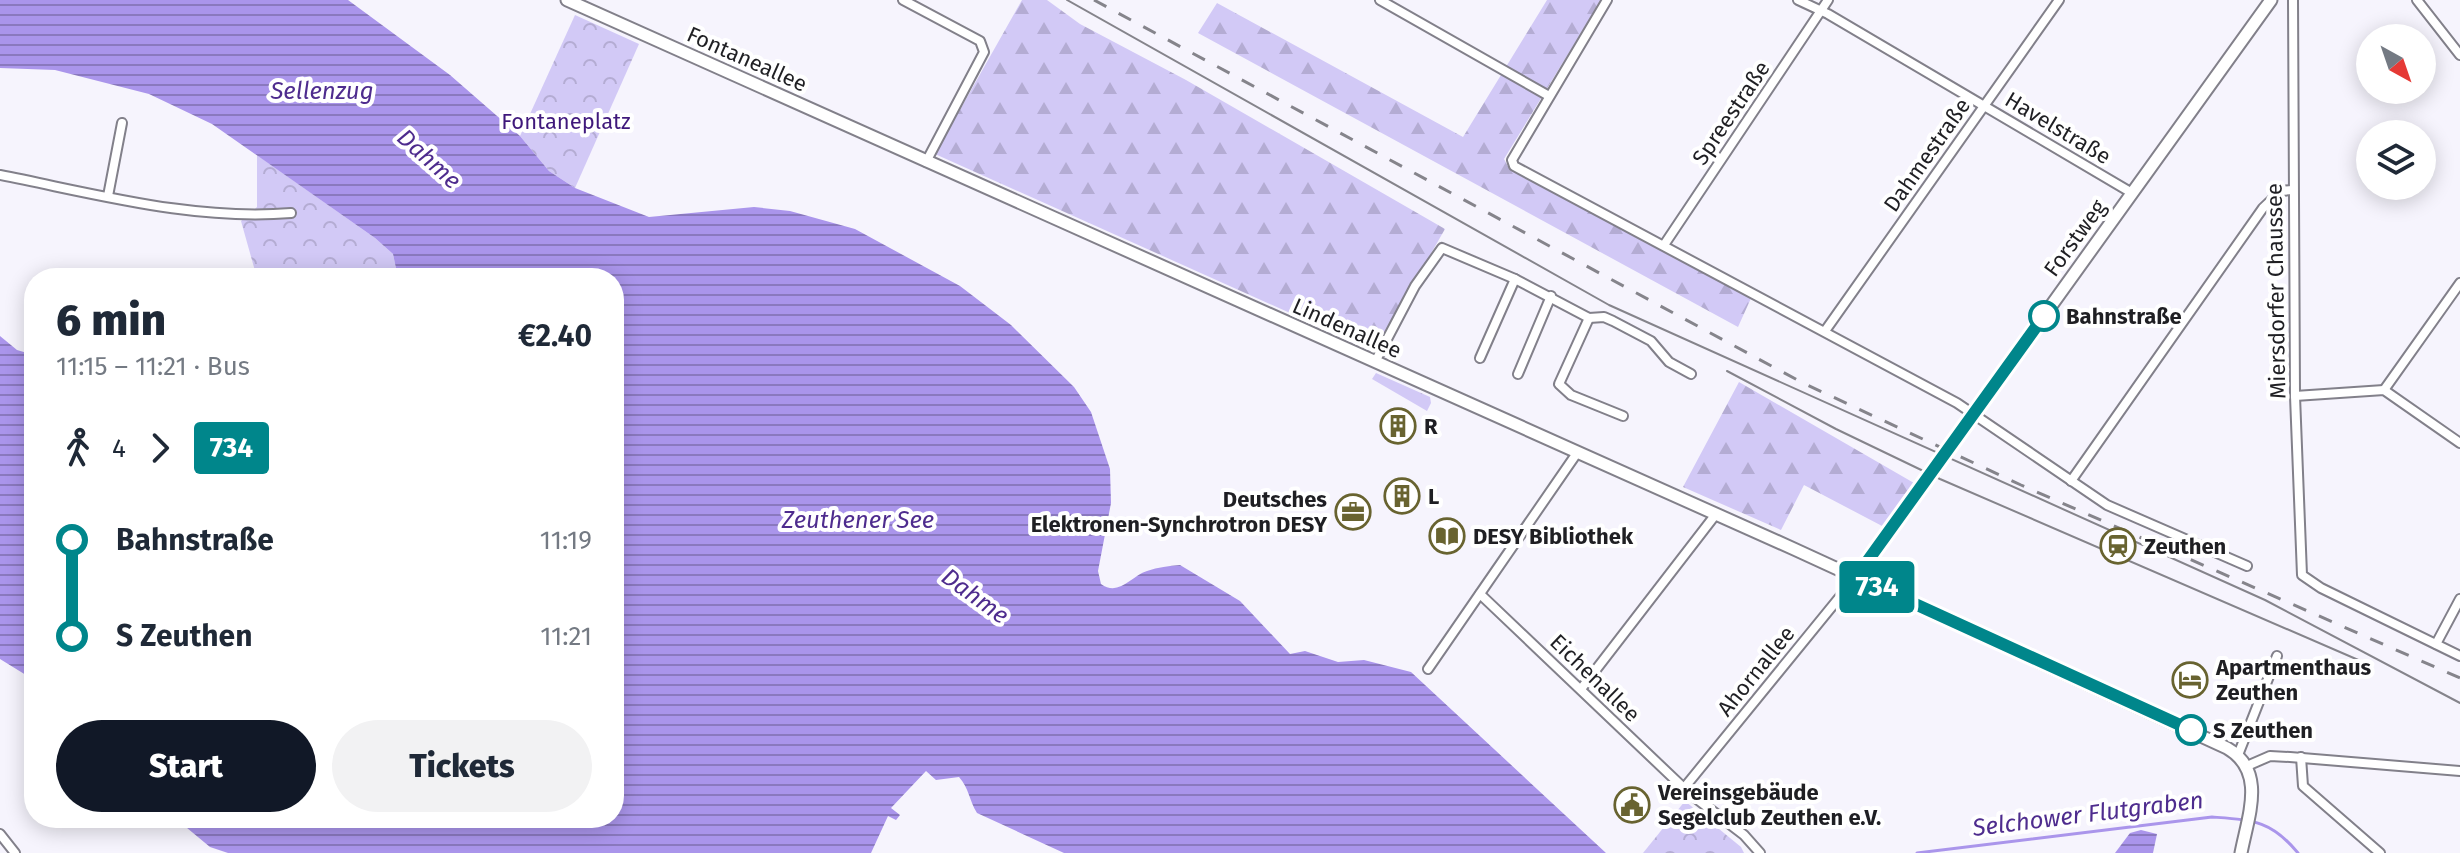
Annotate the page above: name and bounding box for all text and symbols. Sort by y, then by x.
street label: Fontaneallee [683,20,811,98]
north arrow [2356,24,2436,104]
map controls [2356,24,2436,200]
street label: Spreestraße [1686,56,1776,170]
water label: Sellenzug [269,77,374,105]
street label: Havelstraße [2000,86,2116,170]
street label: Dahmestraße [1878,93,1976,217]
park label: Fontaneplatz [501,108,631,135]
button: layers [2356,120,2436,200]
water label: Dahme [392,123,466,195]
street label: Miersdorfer Chaussee [2261,183,2291,399]
street label: Forstweg [2038,194,2112,282]
street label: Lindenallee [1288,292,1406,364]
text: 6 min [56,294,166,347]
marker: Bahnstraße [2029,301,2059,331]
place label: Bahnstraße [2066,303,2182,330]
text: €2.40 [518,318,592,354]
text: 11:15 – 11:21 · Bus [56,351,250,382]
building icon: R [1379,407,1417,445]
place label: R [1424,413,1438,440]
icon: walk [56,426,100,470]
icon: forward [138,426,182,470]
text: 734 [210,431,253,464]
text: 4 [112,433,126,464]
building icon: L [1383,477,1421,515]
place label: L [1428,483,1439,510]
place label: Deutsches Elektronen-Synchrotron DESY [1031,486,1328,538]
office icon: Deutsches Elektronen-Synchrotron DESY [1334,493,1372,531]
water label: Zeuthener See [781,506,934,534]
library icon: DESY Bibliothek [1428,517,1466,555]
text: Bahnstraße [116,522,274,558]
place label: DESY Bibliothek [1473,523,1634,550]
text: 11:19 [540,525,592,556]
station icon: Zeuthen [2099,527,2137,565]
place label: Zeuthen [2144,533,2226,560]
line badge: 734 [1831,561,1923,613]
water label: Dahme [936,562,1014,630]
text: 734 [1855,570,1899,603]
text: S Zeuthen [116,618,252,654]
street label: Ahornallee [1711,620,1801,722]
text: 11:21 [540,621,592,652]
street label: Eichenallee [1544,628,1646,728]
place label: Apartmenthaus Zeuthen [2215,654,2372,706]
hotel icon: Apartmenthaus Zeuthen [2171,661,2209,699]
marker: S Zeuthen [2176,715,2206,745]
place label: S Zeuthen [2213,717,2313,744]
button: Start [56,720,316,812]
button: Tickets [332,720,592,812]
place label: Vereinsgebäude Segelclub Zeuthen e.V. [1657,779,1881,831]
public building icon: Vereinsgebäude Segelclub Zeuthen e.V. [1613,786,1651,824]
water label: Selchower Flutgraben [1970,786,2205,842]

